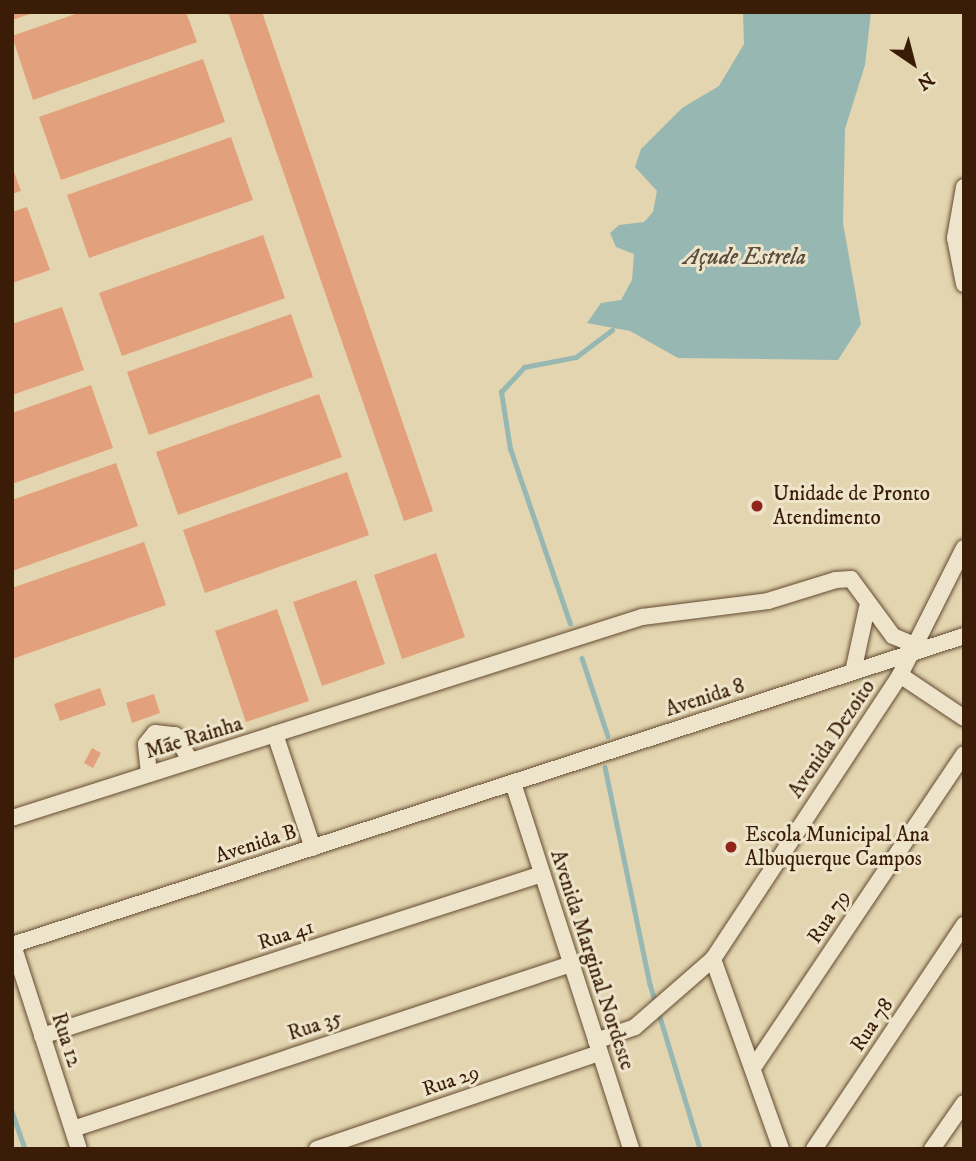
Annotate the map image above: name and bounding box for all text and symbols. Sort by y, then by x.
north arrow [878,28,948,98]
text: N [912,67,938,95]
water label: Açude Estrela [684,244,806,272]
place label: Unidade de Pronto Atendimento [773,481,930,531]
marker: Unidade de Pronto Atendimento [747,496,767,516]
street label: Avenida 8 [662,673,748,723]
street label: Avenida Dezoito [783,675,881,803]
street label: Mãe Rainha [142,711,246,765]
street label: Avenida B [212,819,300,869]
place label: Escola Municipal Ana Albuquerque Campos [745,822,929,872]
marker: Escola Municipal Ana Albuquerque Campos [723,839,739,855]
street label: Avenida Marginal Nordeste [545,847,639,1073]
street label: Rua 79 [802,885,856,949]
street label: Rua 41 [255,914,317,956]
street label: Rua 78 [845,993,899,1057]
street label: Rua 35 [285,1005,345,1047]
street label: Rua 12 [45,1010,87,1070]
street label: Rua 29 [419,1060,483,1102]

